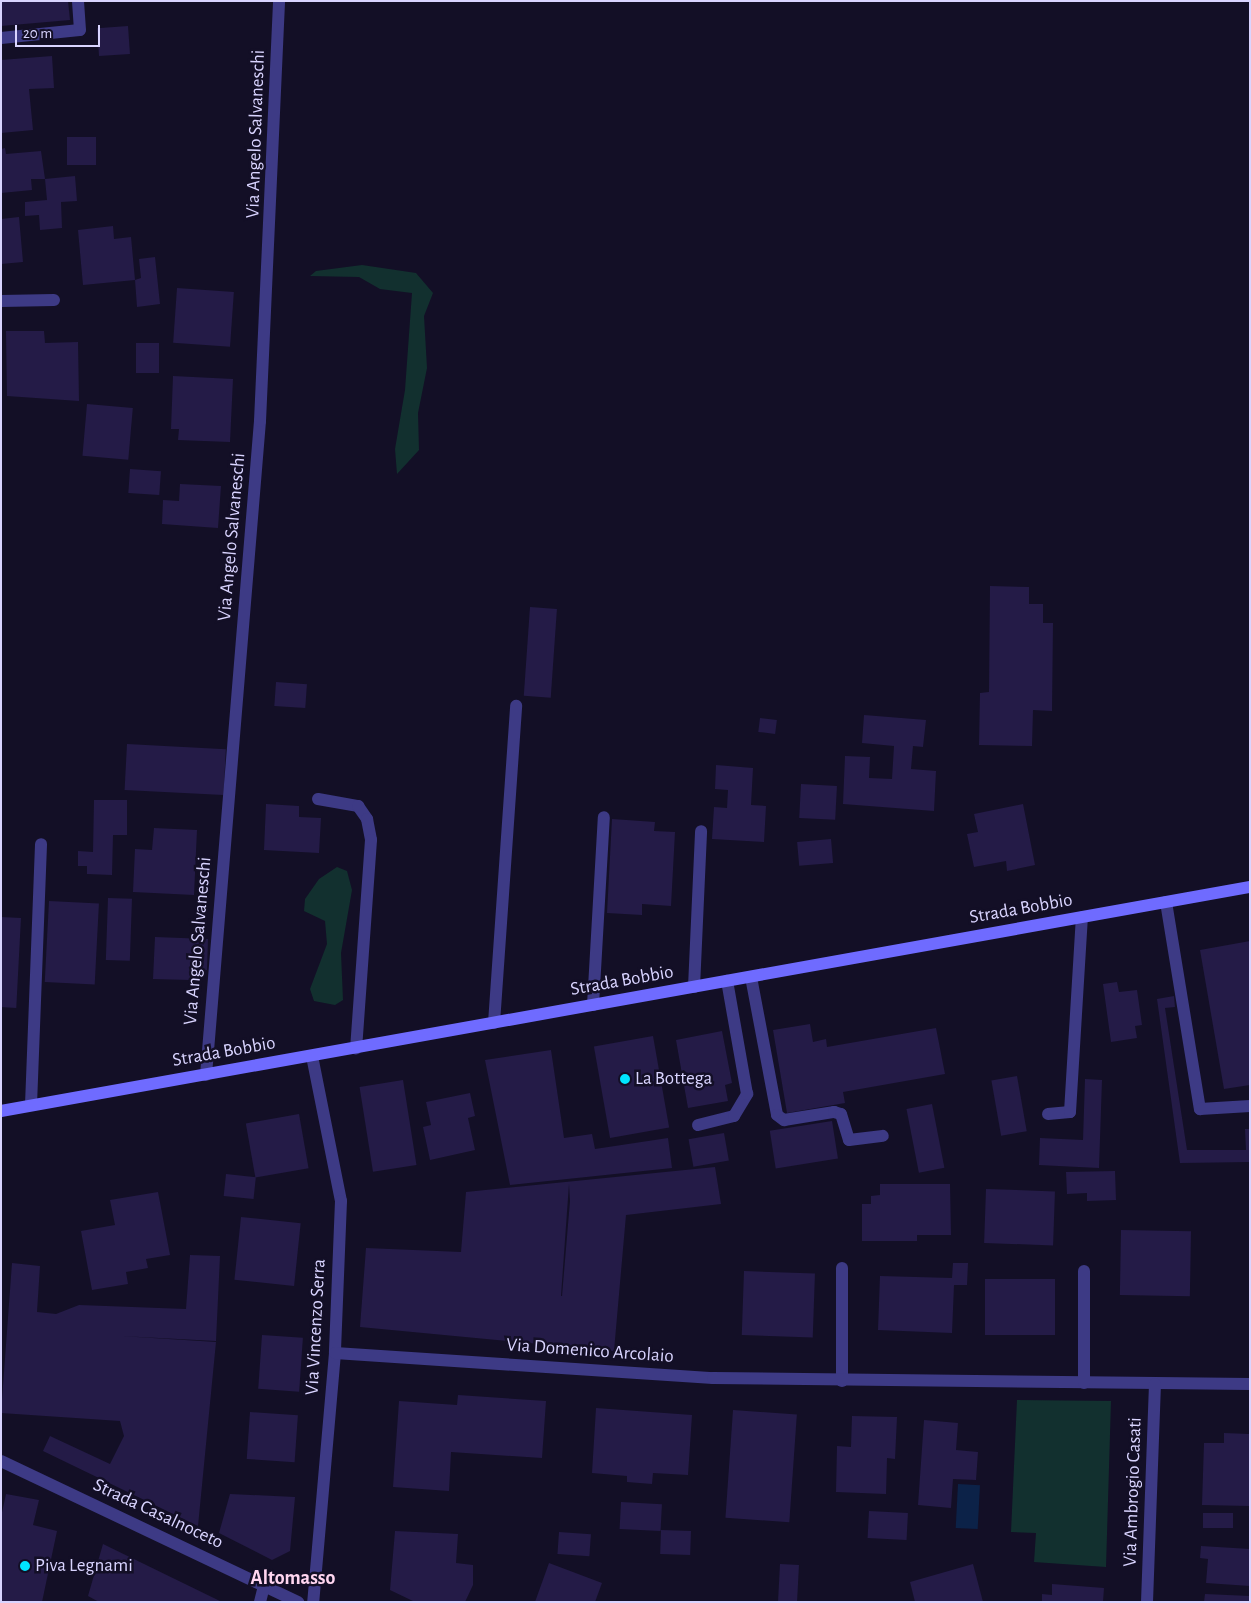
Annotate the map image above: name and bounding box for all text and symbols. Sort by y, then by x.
scale bar [18,15,102,47]
text: 20 m [23,26,52,41]
street label: Via Angelo Salvaneschi [242,49,270,219]
street label: Via Angelo Salvaneschi [213,452,251,622]
street label: Via Angelo Salvaneschi [179,856,217,1026]
street label: Strada Bobbio [968,889,1074,929]
street label: Strada Bobbio [569,961,675,1001]
street label: Strada Bobbio [171,1032,277,1072]
place label: La Bottega [635,1068,712,1090]
marker: La Bottega [619,1073,631,1085]
street label: Via Vincenzo Serra [301,1258,331,1396]
street label: Via Domenico Arcolaio [506,1334,674,1368]
street label: Via Ambrogio Casati [1119,1417,1147,1567]
street label: Strada Casalnoceto [89,1474,227,1554]
place label: Piva Legnami [35,1555,133,1577]
marker: Piva Legnami [19,1560,31,1572]
district label: Altomasso [251,1566,335,1590]

